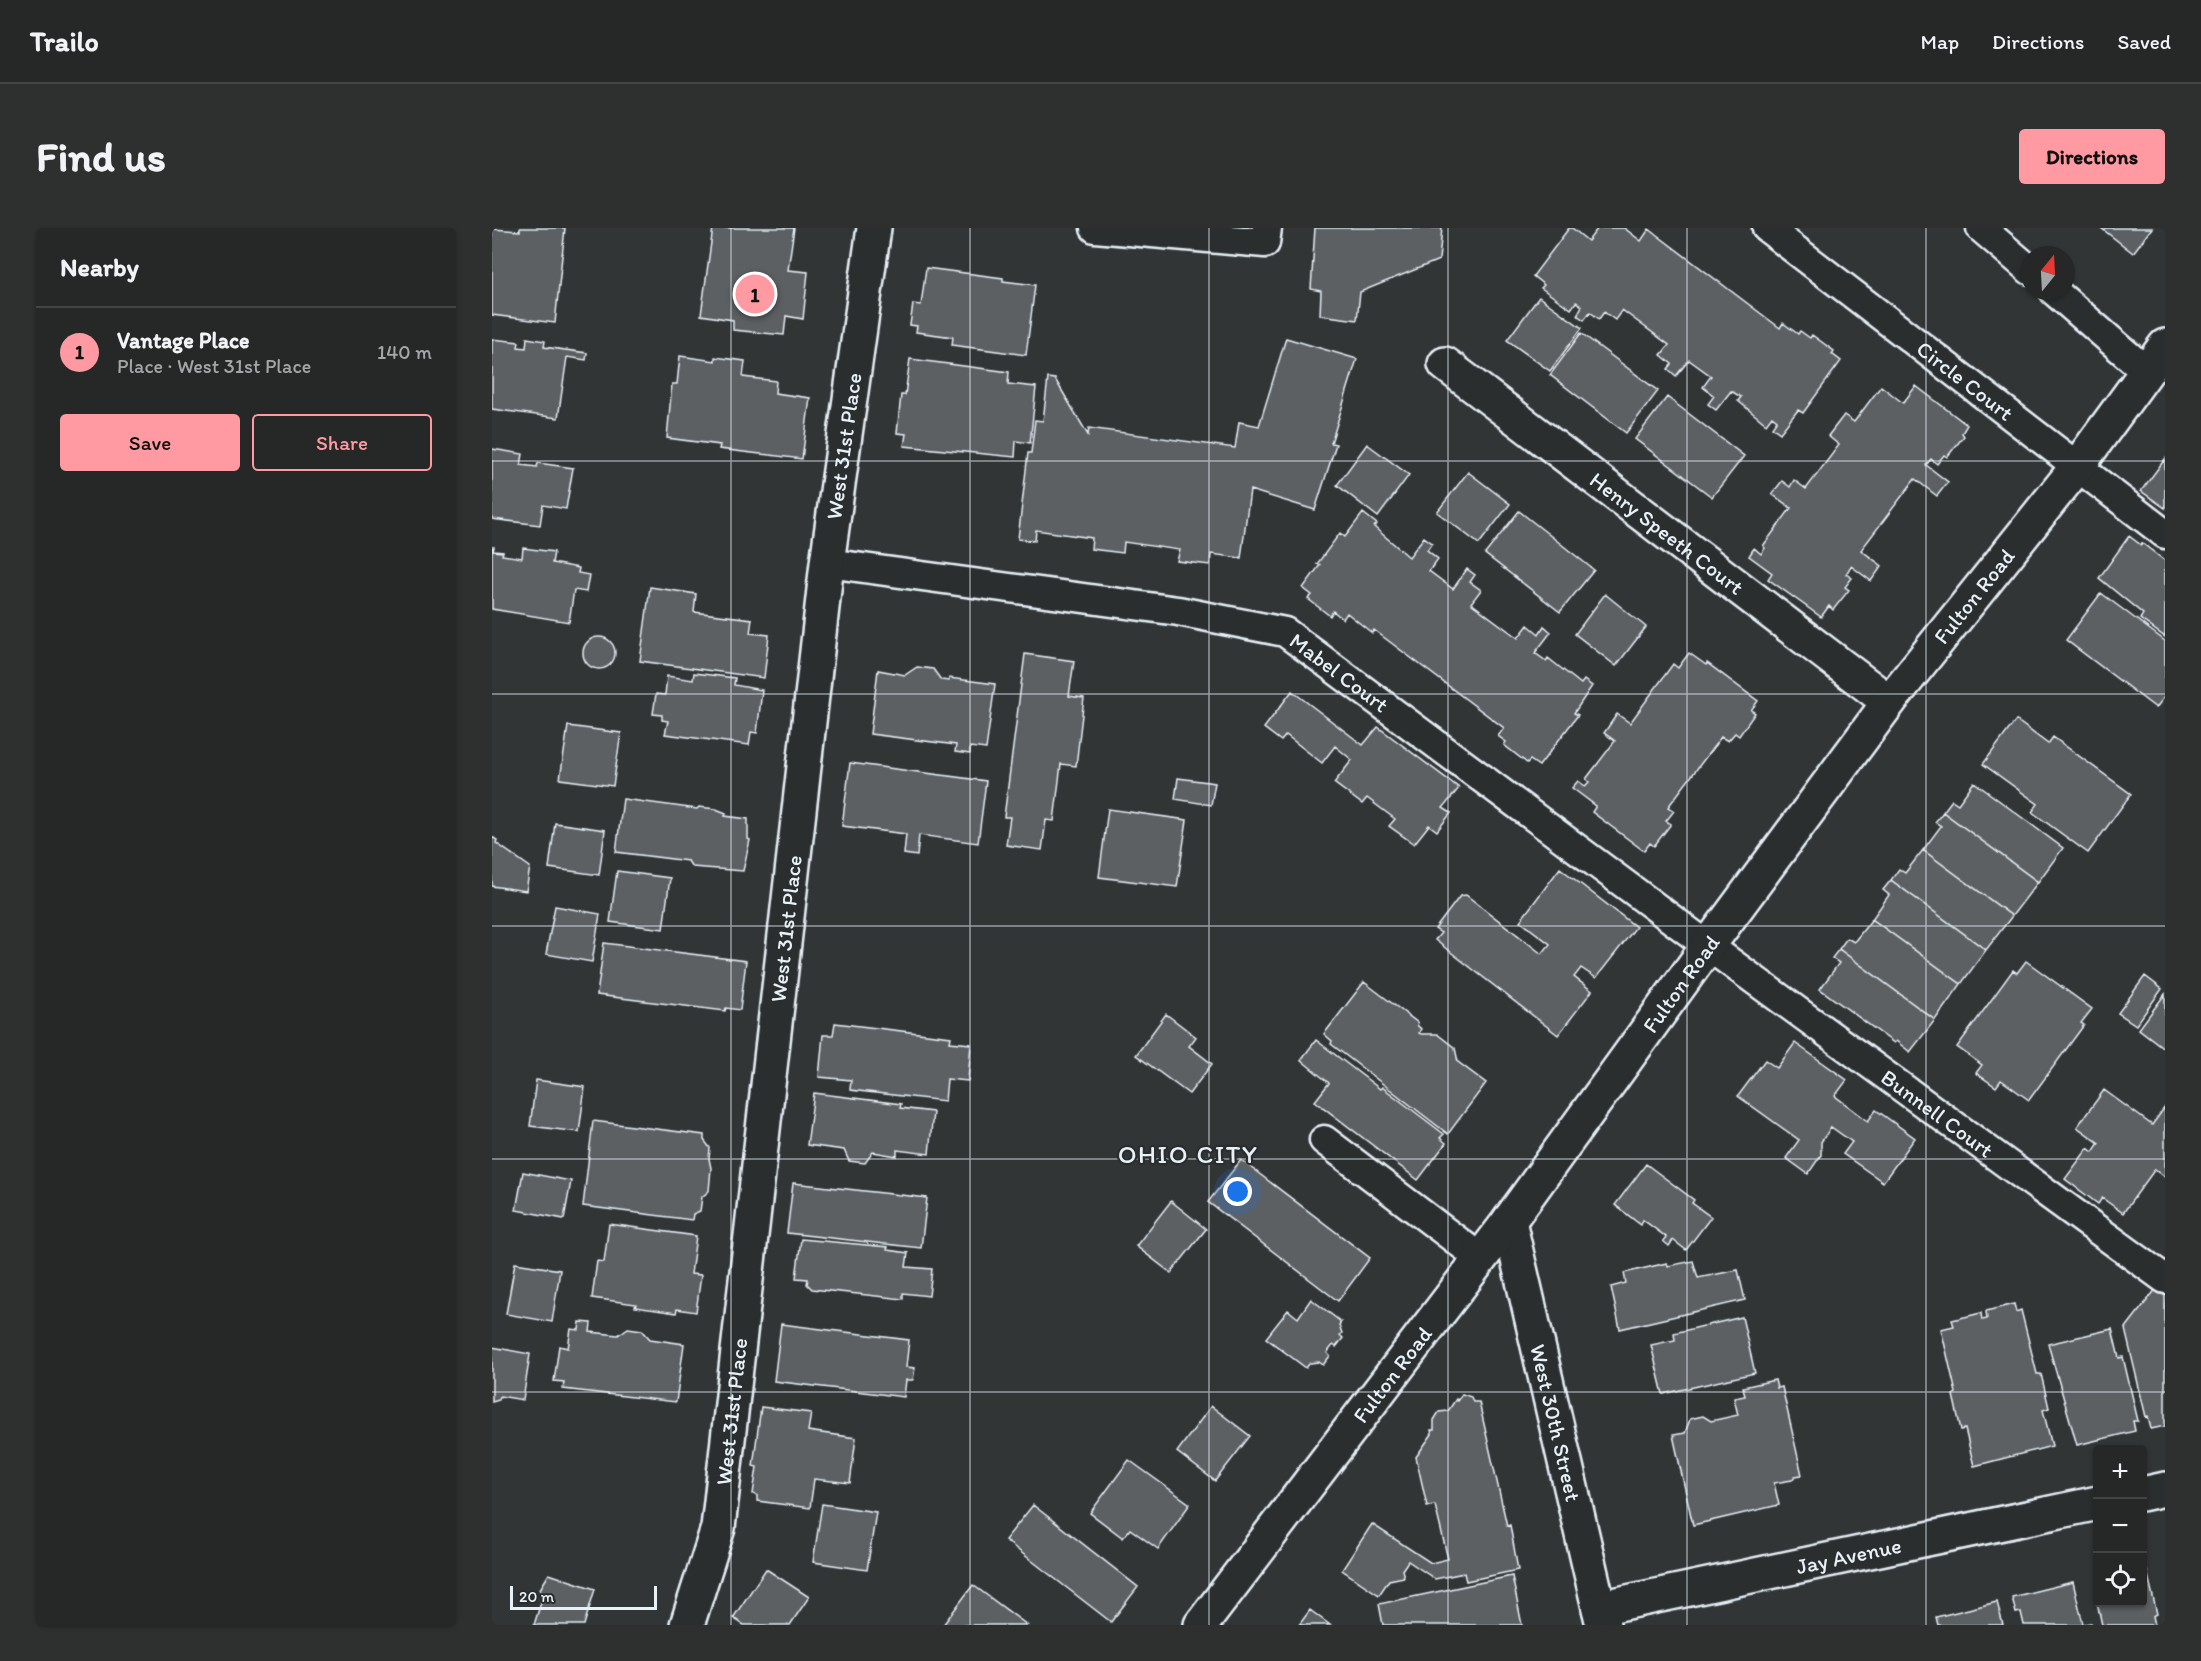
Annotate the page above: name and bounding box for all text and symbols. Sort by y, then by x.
text: Trailo [30,24,99,58]
text: Map [1921,29,1959,54]
text: Directions [1992,29,2084,54]
text: Saved [2117,29,2171,54]
button: Directions [2019,129,2165,184]
text: Find us [36,131,166,182]
north arrow [2021,246,2075,300]
text: Nearby [60,251,139,283]
pin: 1 [736,272,774,316]
text: Vantage Place [117,327,250,354]
street label: Circle Court [1911,335,2019,426]
text: 1 [75,340,84,364]
text: 140 m [377,340,432,364]
text: Place · West 31st Place [117,354,311,378]
street label: West 31st Place [820,371,868,521]
button: Save [60,414,240,471]
button: Share [252,414,432,471]
street label: Henry Speeth Court [1584,466,1749,601]
street label: Fulton Road [1928,543,2020,649]
street label: Mabel Court [1284,627,1394,718]
street label: West 31st Place [764,854,808,1004]
street label: Fulton Road [1637,930,1726,1038]
street label: Bunnell Court [1876,1064,1999,1164]
district label: OHIO CITY [1118,1138,1258,1170]
your location [1223,1177,1252,1206]
street label: Fulton Road [1347,1321,1438,1428]
street label: West 31st Place [710,1337,753,1487]
street label: West 30th Street [1524,1341,1587,1504]
map controls [2093,1445,2147,1607]
button: + [2093,1445,2147,1499]
button: − [2093,1499,2147,1553]
street label: Jay Avenue [1794,1532,1904,1580]
button: locate [2093,1553,2147,1607]
scale bar [510,1583,657,1610]
text: 20 m [519,1587,554,1606]

